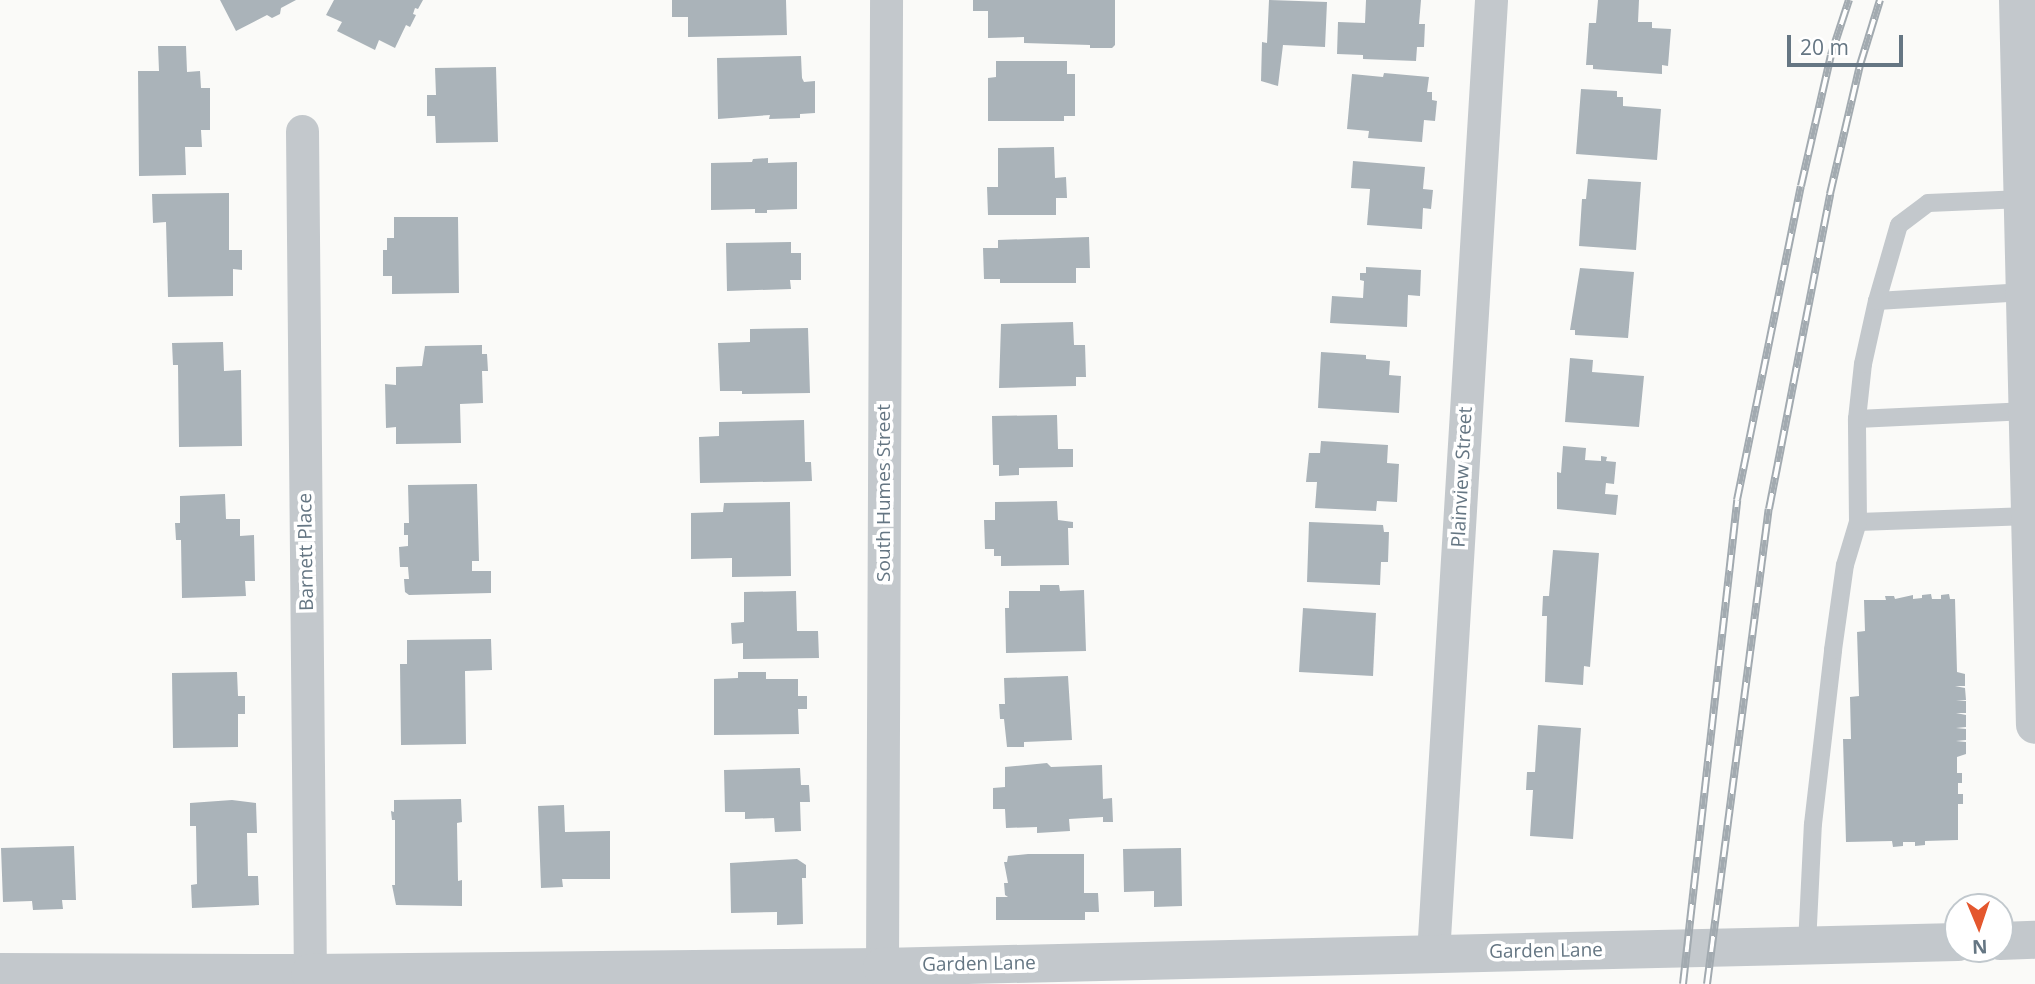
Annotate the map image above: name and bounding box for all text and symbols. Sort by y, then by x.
scale bar [1790,21,1906,65]
text: 20 m [1800,33,1849,61]
street label: South Humes Street [873,404,895,582]
street label: Plainview Street [1447,406,1477,548]
street label: Barnett Place [294,493,318,611]
north arrow [1944,893,2014,963]
text: N [1971,934,1988,960]
street label: Garden Lane [1489,939,1603,963]
street label: Garden Lane [922,952,1036,976]

